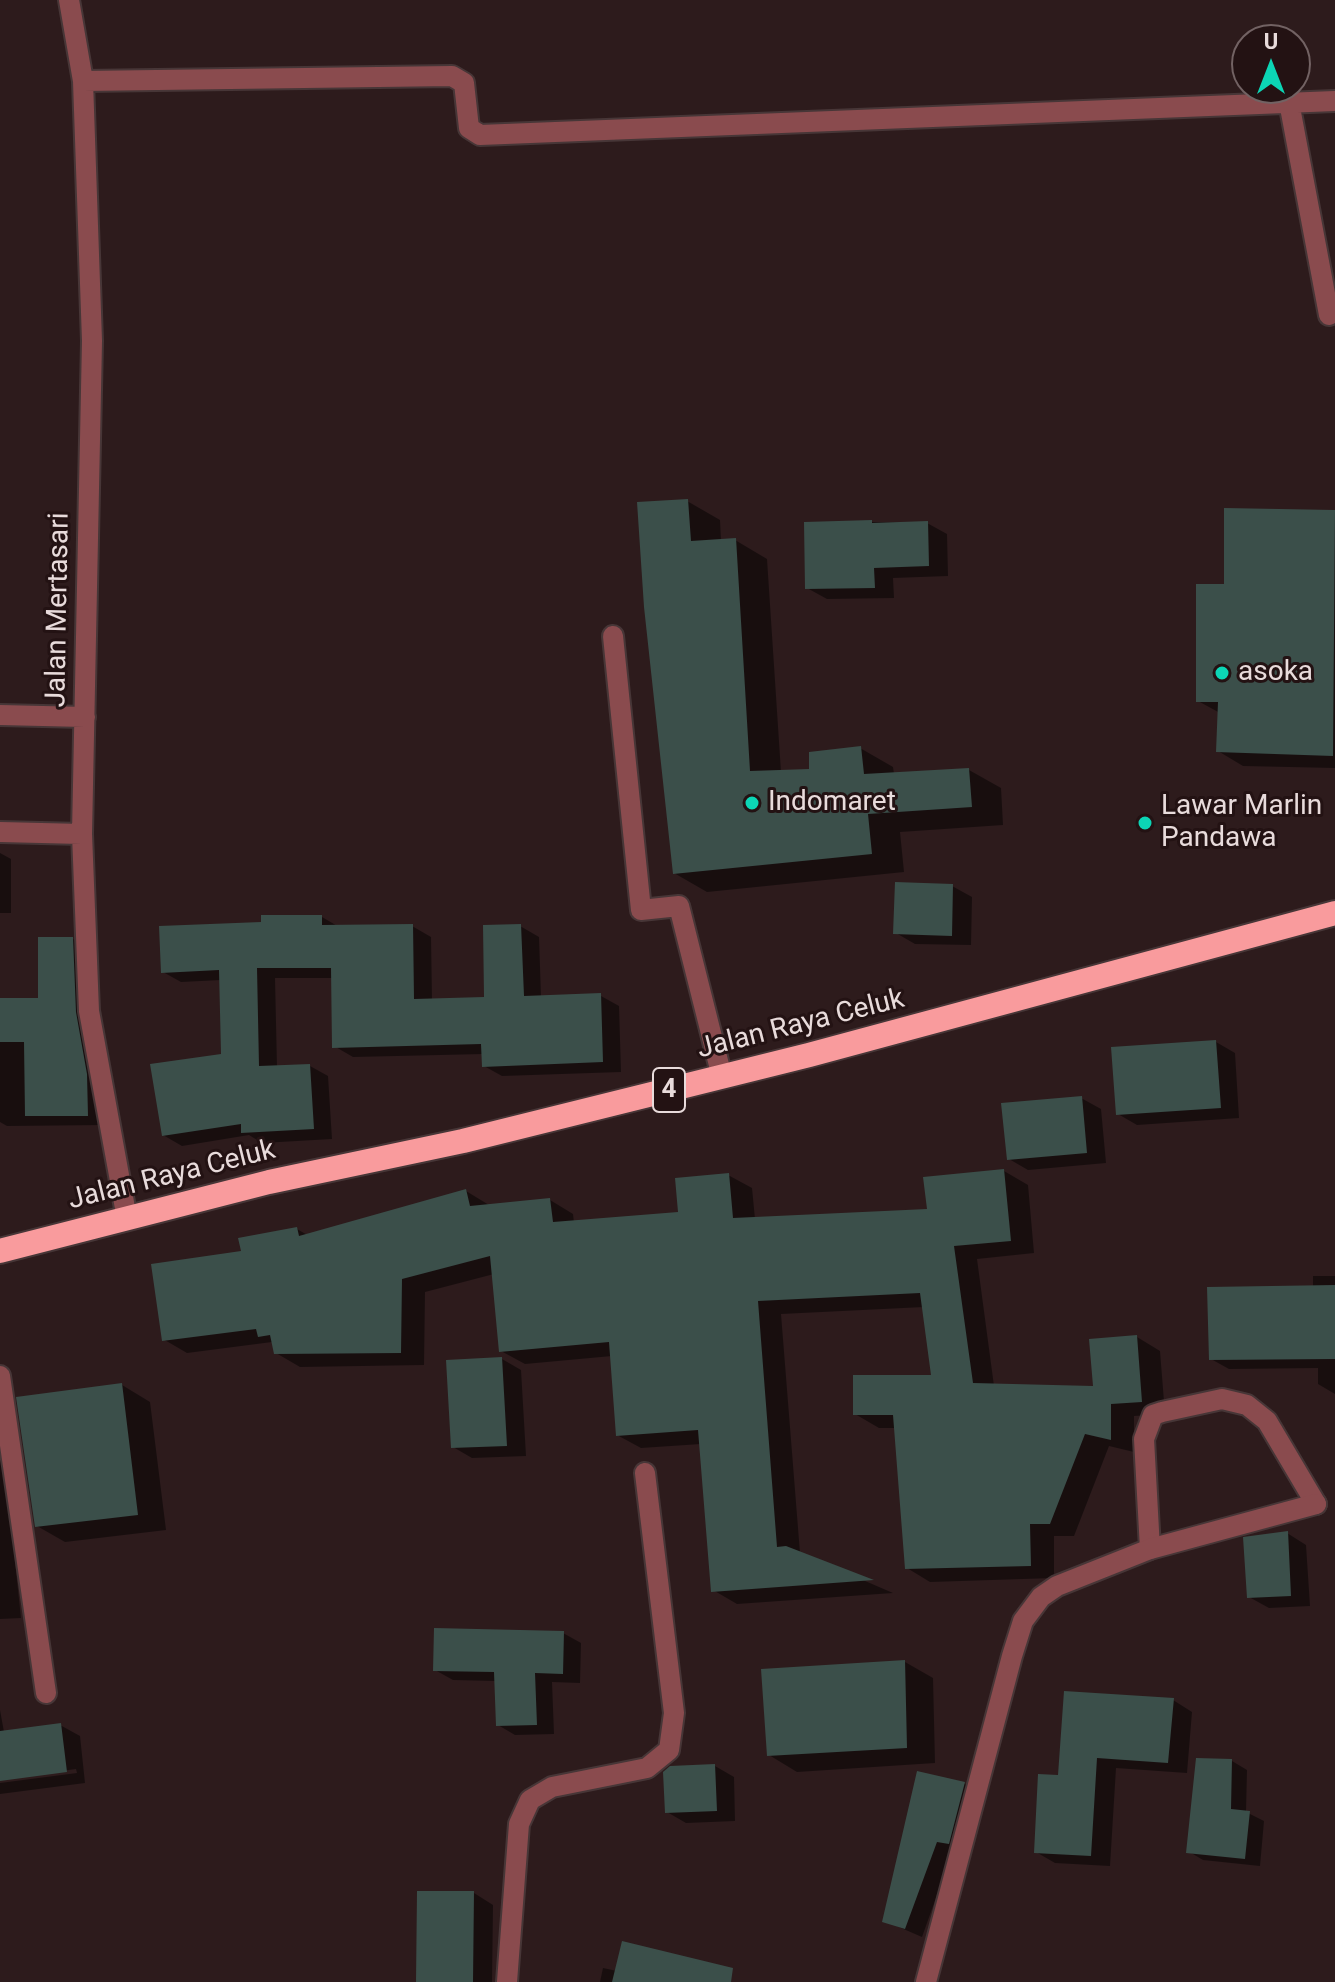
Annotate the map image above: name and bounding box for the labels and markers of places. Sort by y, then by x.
place label: asoka [1238,656,1313,690]
marker: asoka [1213,664,1231,682]
place label: Indomaret [768,786,896,820]
place label: Lawar Marlin Pandawa [1161,790,1322,856]
marker: Indomaret [743,794,761,812]
marker: Lawar Marlin Pandawa [1136,814,1154,832]

